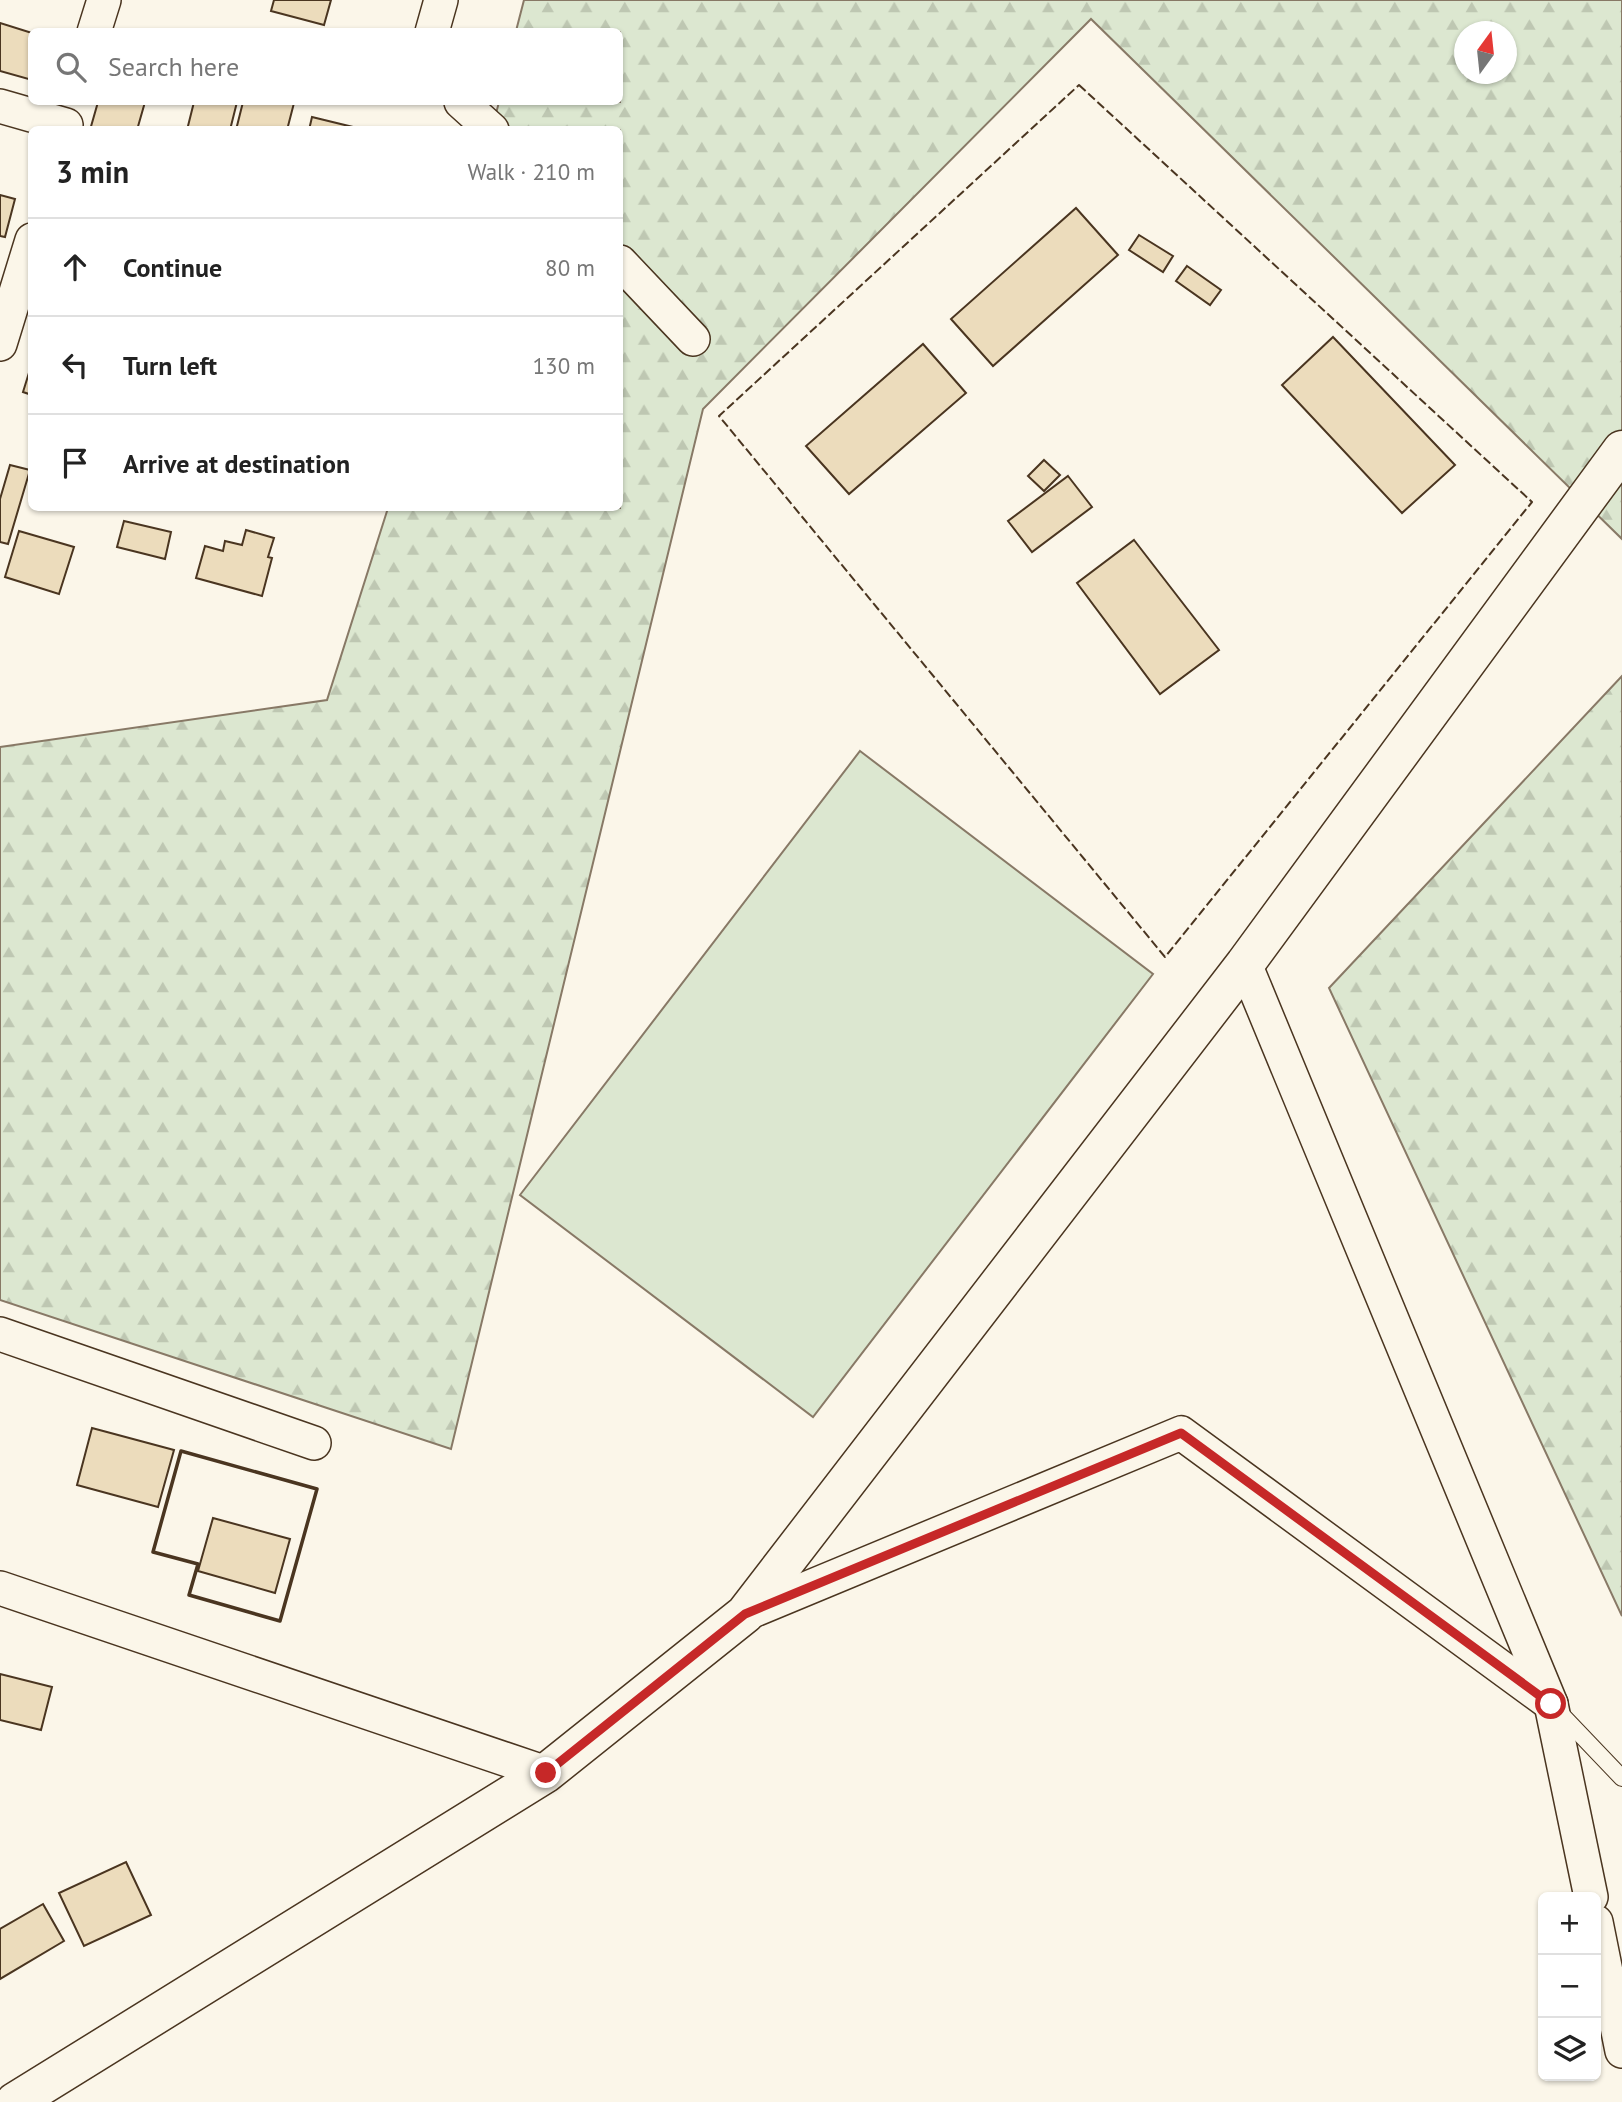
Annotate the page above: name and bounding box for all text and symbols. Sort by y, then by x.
north arrow [1454,21,1517,84]
search box [28,28,623,105]
icon: search [52,48,90,86]
text: Search here [108,50,239,83]
text: 3 min [56,152,129,191]
text: Walk · 210 m [468,157,595,186]
icon: ahead [56,248,94,286]
text: Continue [123,251,222,284]
text: 80 m [545,253,595,282]
icon: left [56,346,94,384]
text: Turn left [123,349,217,382]
text: 130 m [533,351,595,380]
icon: arrive [56,444,94,482]
text: Arrive at destination [123,447,350,480]
route start [1535,1688,1566,1719]
route end [530,1757,561,1788]
map controls [1538,1892,1601,2081]
button: + [1538,1892,1601,1955]
button: − [1538,1955,1601,2018]
button: layers [1538,2018,1601,2081]

